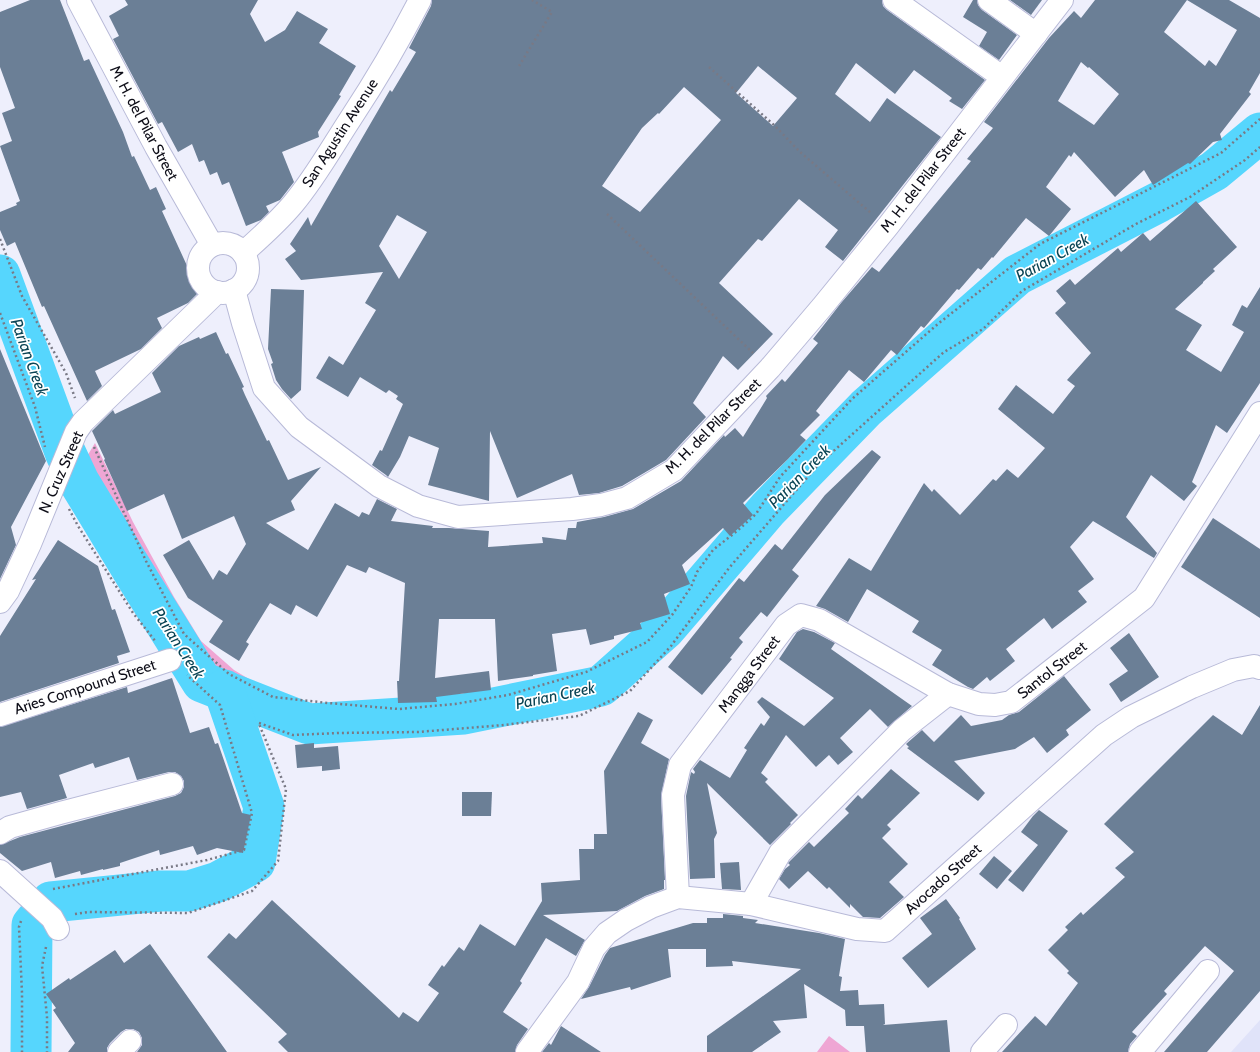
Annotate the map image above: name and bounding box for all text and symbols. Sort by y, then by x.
street label: M. H. del Pilar Street [106,62,182,184]
street label: San Agustin Avenue [298,75,382,191]
street label: M. H. del Pilar Street [877,124,969,236]
water label: Parian Creek [1012,229,1093,285]
water label: Parian Creek [7,316,53,399]
street label: M. H. del Pilar Street [661,374,765,478]
street label: N. Cruz Street [35,428,87,516]
water label: Parian Creek [764,440,835,512]
water label: Parian Creek [149,604,209,683]
street label: Mangga Street [714,632,784,716]
street label: Santol Street [1014,637,1090,703]
street label: Aries Compound Street [12,656,158,718]
water label: Parian Creek [514,678,598,713]
street label: Avocado Street [901,840,985,918]

